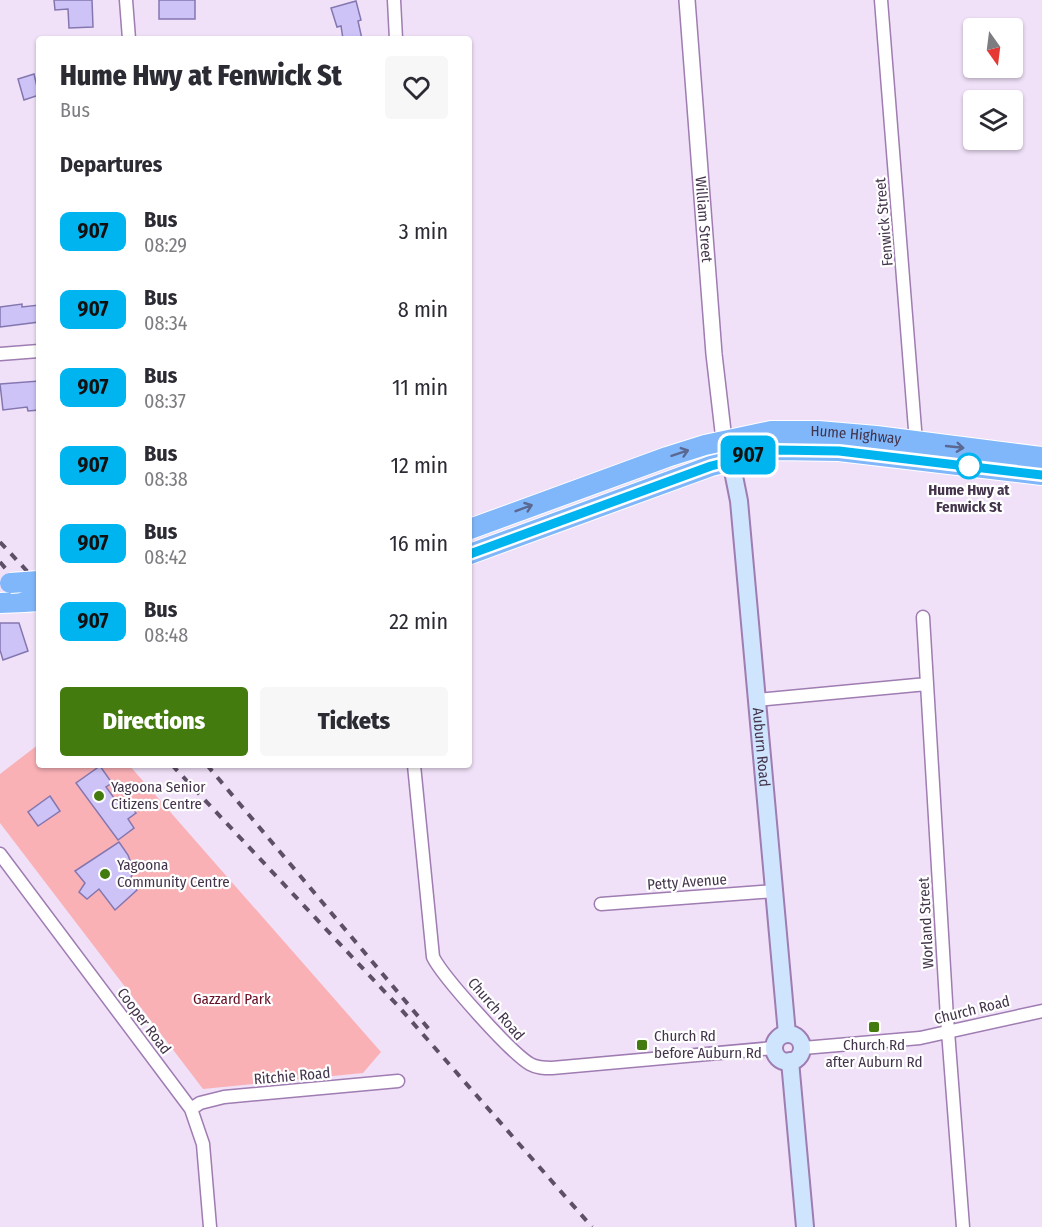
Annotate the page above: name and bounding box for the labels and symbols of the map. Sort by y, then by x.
north arrow [963,18,1023,78]
street label: William Street [691,176,716,263]
street label: Fenwick Street [871,177,897,267]
street label: Hume Highway [811,422,902,448]
line badge: 907 [714,436,783,474]
one-way arrow [945,441,965,452]
one-way arrow [670,447,689,458]
marker: Hume Hwy at Fenwick St [956,453,982,479]
place label: Hume Hwy at Fenwick St [928,481,1010,516]
one-way arrow [514,502,533,513]
street label: Auburn Road [749,707,774,788]
place label: Yagoona Senior Citizens Centre [111,778,206,813]
marker: Yagoona Senior Citizens Centre [92,789,106,803]
place label: Yagoona Community Centre [117,856,230,891]
marker: Yagoona Community Centre [98,867,112,881]
street label: Petty Avenue [647,870,727,894]
street label: Worland Street [915,877,937,969]
street label: Church Road [464,974,528,1044]
street label: Cooper Road [113,984,175,1058]
park label: Gazzard Park [193,990,271,1008]
street label: Church Road [932,992,1012,1028]
marker: Church Rd after Auburn Rd [867,1020,881,1034]
place label: Church Rd before Auburn Rd [654,1027,762,1062]
place label: Church Rd after Auburn Rd [825,1036,923,1071]
marker: Church Rd before Auburn Rd [635,1038,649,1052]
street label: Ritchie Road [253,1064,331,1088]

